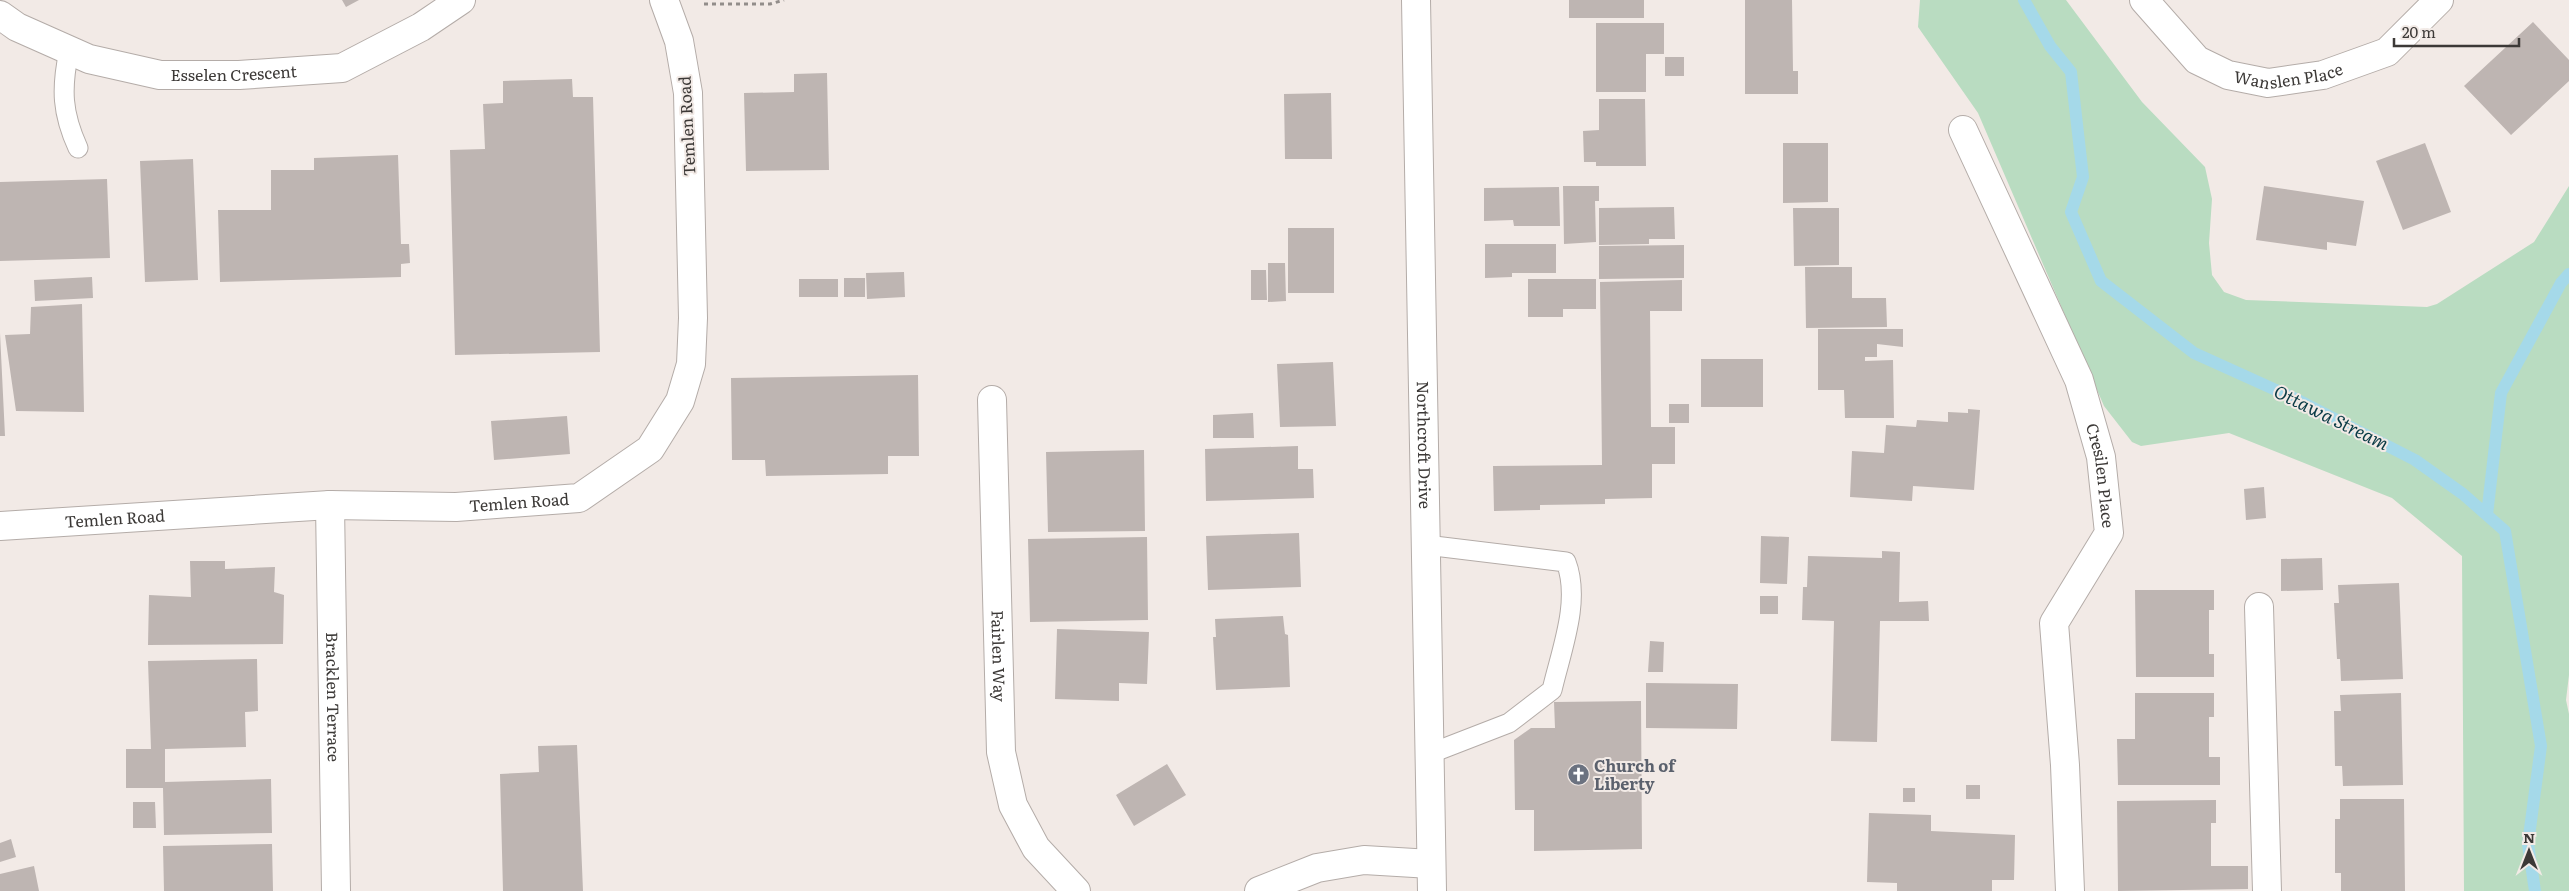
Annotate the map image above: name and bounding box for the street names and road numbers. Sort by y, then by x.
street label: Wanslen Place [2232,56,2346,94]
street label: Esselen Crescent [170,58,298,86]
street label: Temlen Road [671,75,701,177]
street label: Northcroft Drive [1412,381,1438,509]
street label: Cresilen Place [2081,420,2121,529]
street label: Temlen Road [468,486,570,517]
street label: Temlen Road [64,503,166,533]
street label: Fairlen Way [986,610,1013,703]
street label: Bracklen Terrace [321,632,347,762]

